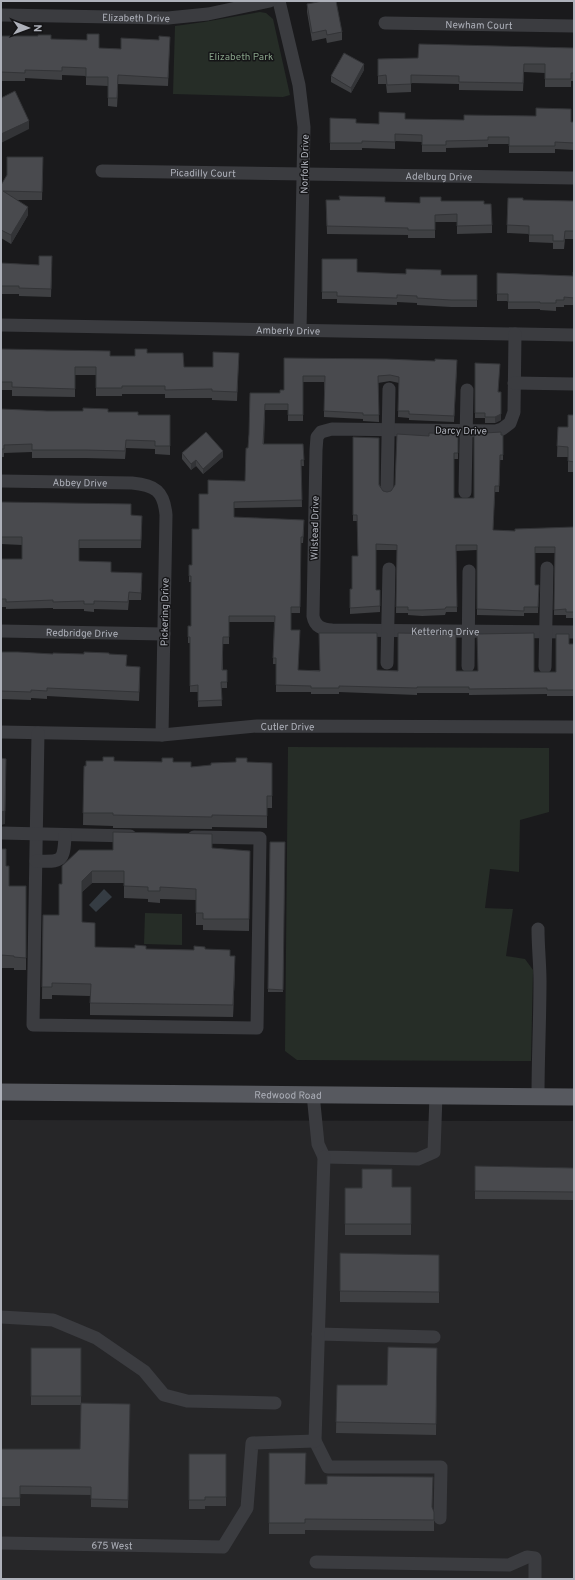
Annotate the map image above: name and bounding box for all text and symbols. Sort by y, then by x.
north arrow [8,8,48,48]
street label: Elizabeth Drive [102,12,170,26]
street label: Newham Court [445,19,513,33]
text: N [30,24,44,32]
park label: Elizabeth Park [209,51,273,64]
street label: Norfolk Drive [298,134,313,194]
street label: Picadilly Court [170,167,236,181]
street label: Adelburg Drive [405,171,473,184]
street label: Amberly Drive [256,324,320,339]
street label: Darcy Drive [435,425,487,438]
street label: Abbey Drive [52,477,107,491]
street label: Wilstead Drive [308,496,323,560]
street label: Pickering Drive [158,578,173,646]
street label: Kettering Drive [411,626,479,639]
street label: Redbridge Drive [46,627,118,641]
street label: Cutler Drive [261,721,314,734]
street label: Redwood Road [254,1089,322,1103]
street label: 675 West [91,1540,133,1553]

